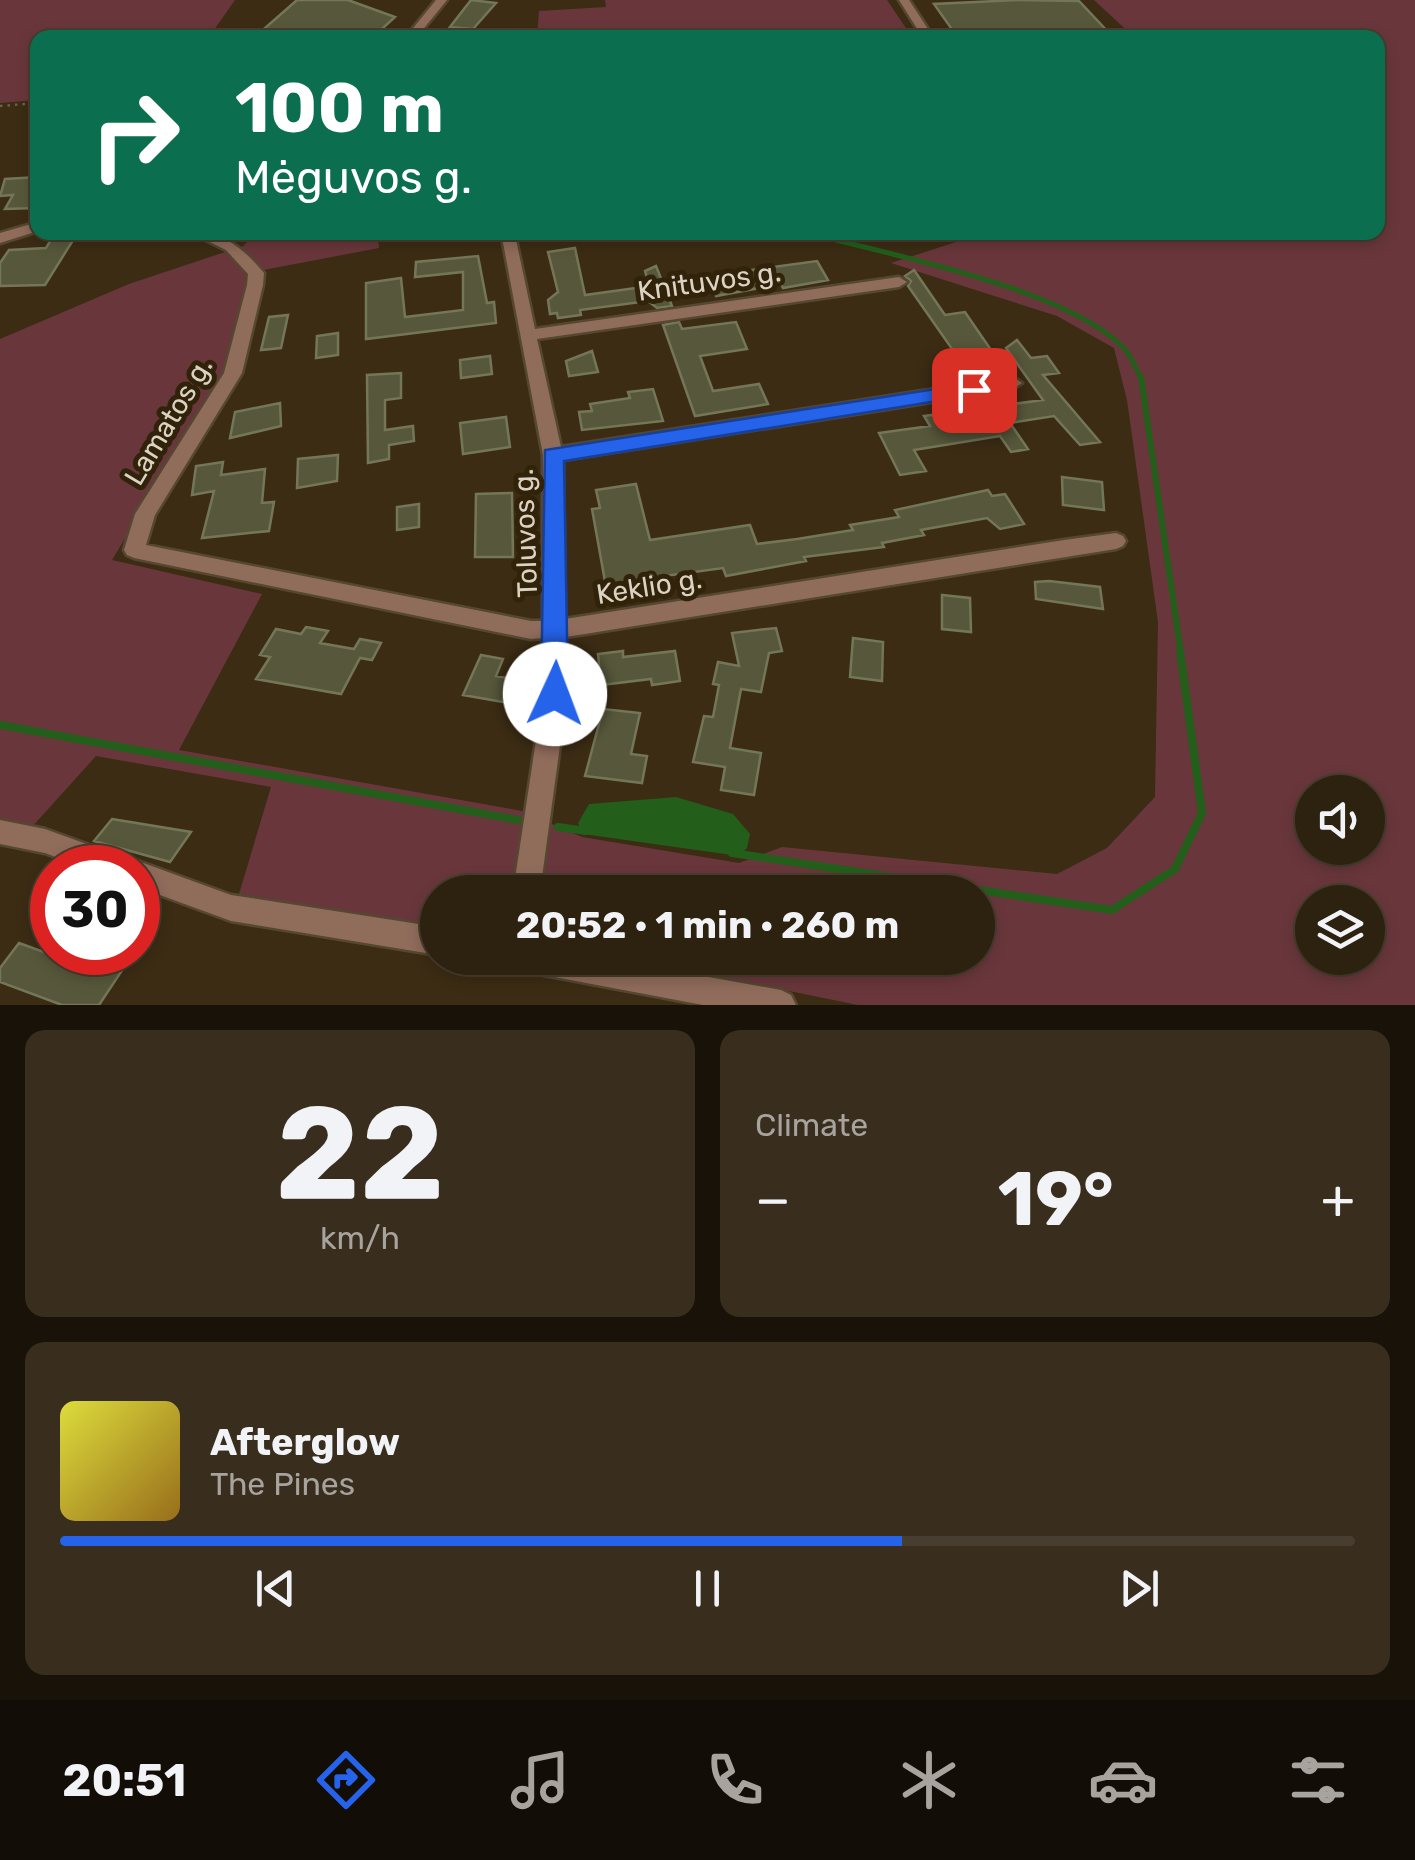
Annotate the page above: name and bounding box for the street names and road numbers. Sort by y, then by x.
street label: Knituvos g. [635,255,783,308]
street label: Lamatos g. [117,351,219,491]
street label: Toluvos g. [507,468,544,598]
street label: Keklio g. [594,562,704,611]

